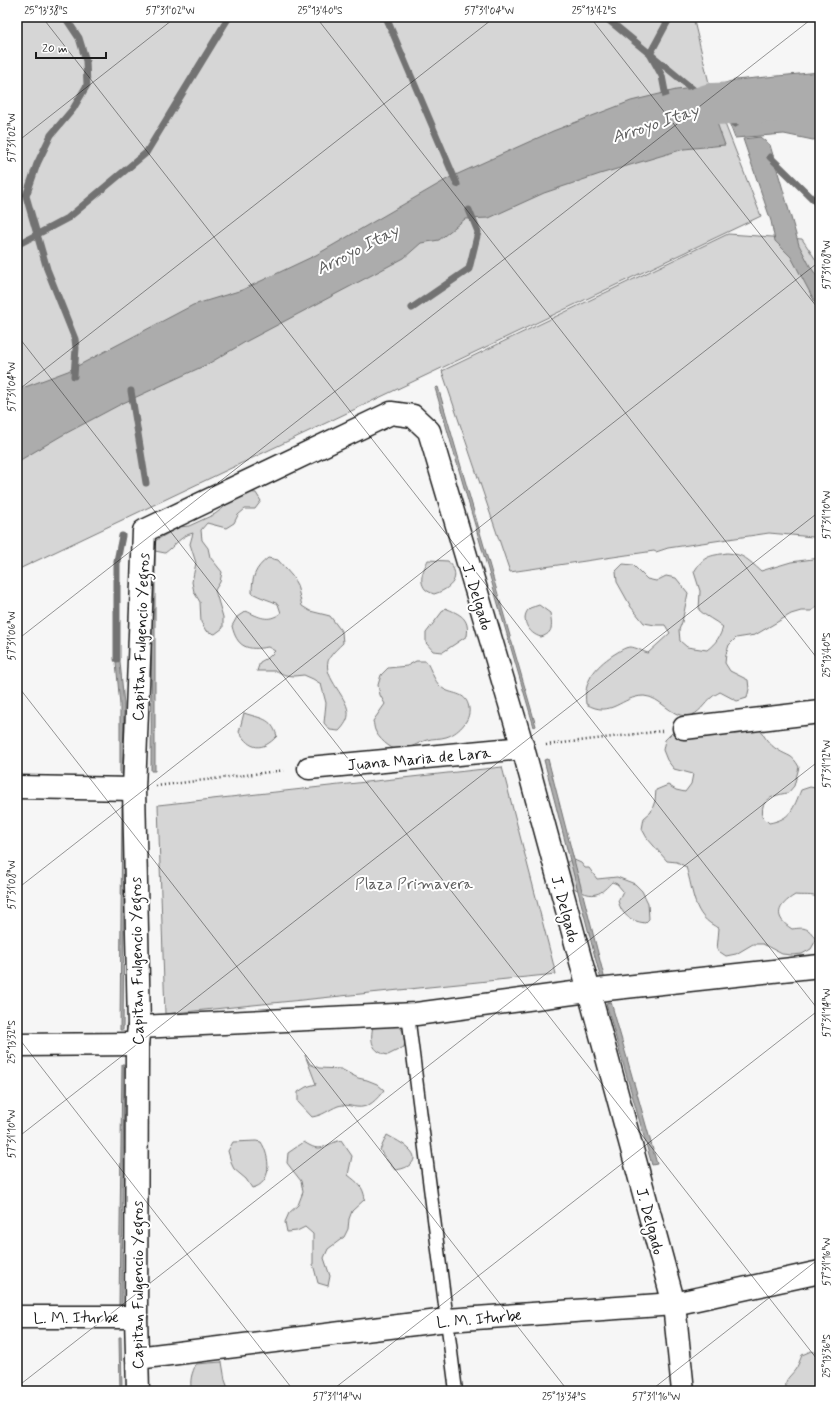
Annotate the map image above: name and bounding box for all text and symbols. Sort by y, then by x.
text: 25°13'38"S [24,4,68,18]
text: 57°31'02"W [146,4,194,18]
text: 25°13'40"S [297,4,343,18]
text: 57°31'04"W [464,4,514,18]
text: 25°13'42"S [572,4,617,18]
scale bar [36,34,106,60]
text: 20 m [42,41,68,57]
water label: Arroyo Itay [609,99,703,148]
text: 57°31'02"W [5,114,19,162]
water label: Arroyo Itay [313,219,404,280]
text: 57°31'08"W [820,240,834,290]
text: 57°31'04"W [5,362,19,412]
text: 57°31'10"W [820,491,834,539]
street label: Capitan Fulgencio Yegros [128,553,156,722]
street label: J. Delgado [456,562,497,634]
text: 57°31'06"W [5,611,19,661]
text: 25°13'40"S [820,632,834,678]
text: 57°31'12"W [820,740,834,788]
street label: Juana Maria de Lara [346,743,492,776]
text: 57°31'08"W [5,860,19,910]
park label: Plaza Primavera [355,874,473,895]
street label: J. Delgado [545,874,584,945]
street label: Capitan Fulgencio Yegros [126,877,150,1045]
text: 57°31'14"W [820,989,834,1037]
text: 25°13'32"S [5,1020,19,1064]
text: 57°31'10"W [5,1110,19,1158]
street label: J. Delgado [630,1186,669,1257]
street label: Capitan Fulgencio Yegros [128,1201,150,1369]
text: 57°31'16"W [820,1238,834,1286]
street label: L. M. Iturbe [436,1305,523,1334]
street label: L. M. Iturbe [33,1308,119,1329]
text: 25°13'36"S [820,1334,834,1378]
text: 57°31'14"W [313,1390,361,1404]
text: 25°13'34"S [542,1390,587,1404]
text: 57°31'16"W [632,1390,680,1404]

